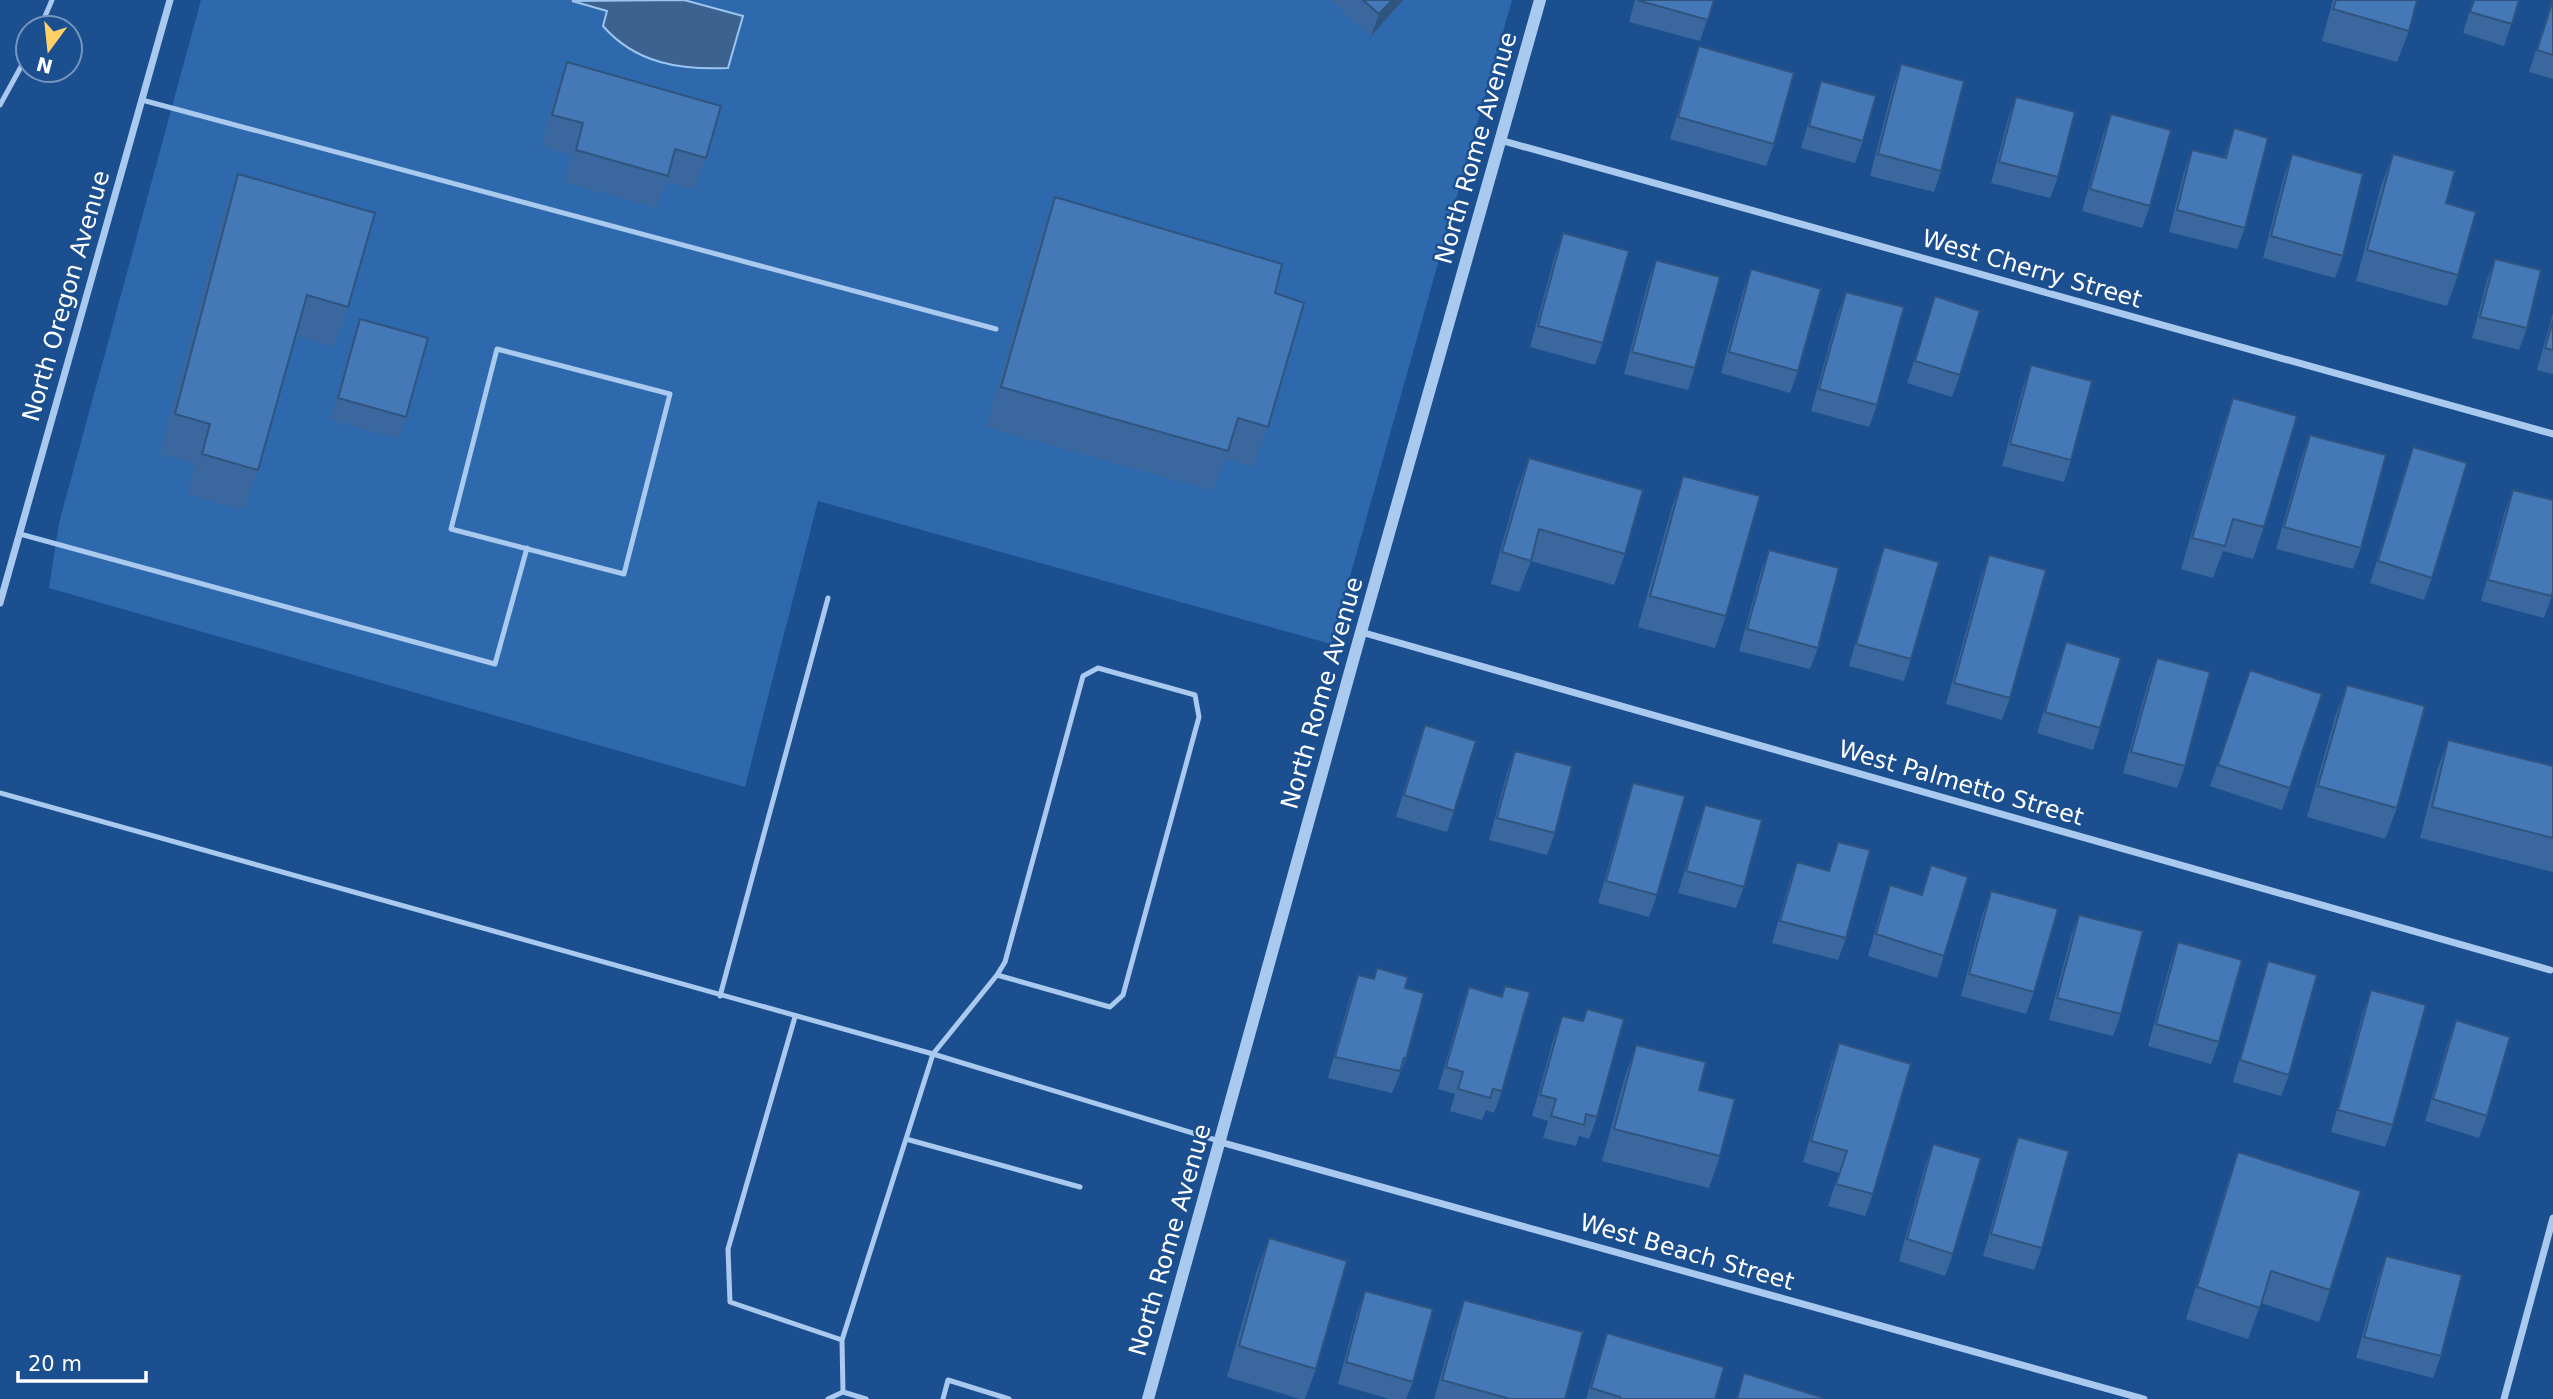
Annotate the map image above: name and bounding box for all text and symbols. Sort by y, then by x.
north arrow [14,14,84,84]
street label: North Rome Avenue [1429,29,1523,267]
text: N [34,53,55,78]
street label: North Oregon Avenue [17,167,115,425]
street label: West Cherry Street [1919,224,2145,314]
street label: North Rome Avenue [1275,574,1369,812]
street label: West Palmetto Street [1835,735,2087,831]
street label: North Rome Avenue [1123,1121,1217,1359]
street label: West Beach Street [1577,1208,1797,1296]
scale bar [18,1340,145,1384]
text: 20 m [28,1352,82,1376]

